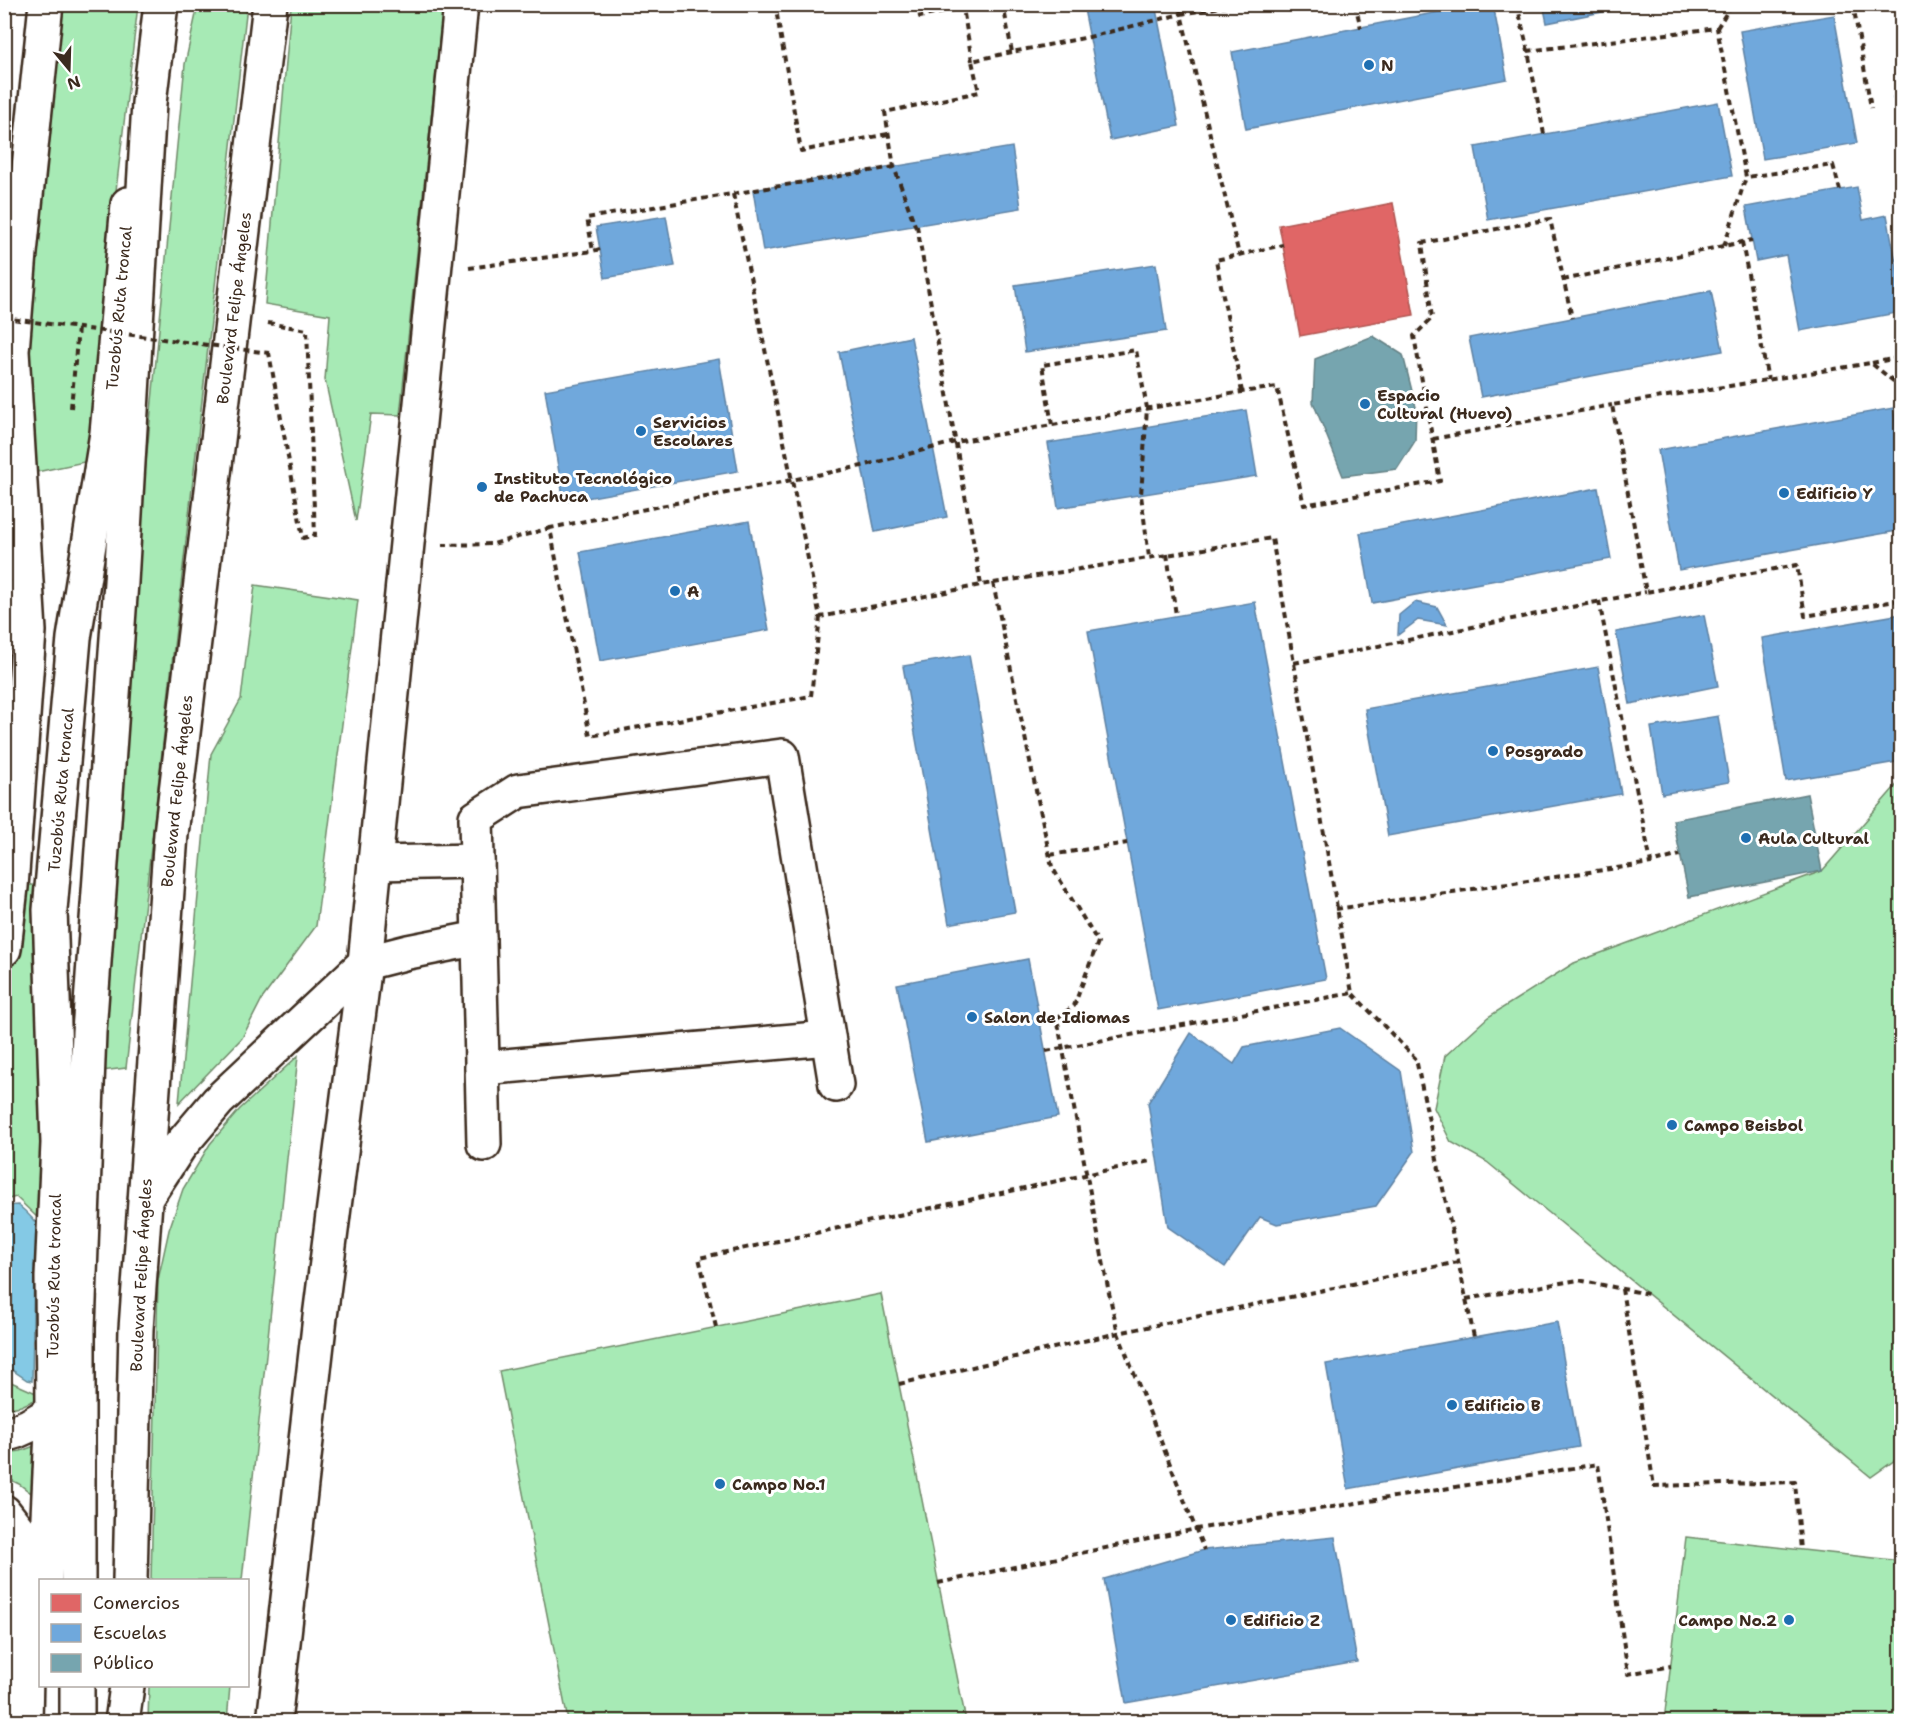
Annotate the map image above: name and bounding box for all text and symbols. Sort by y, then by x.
north arrow [39,39,99,99]
place label: N [1381,55,1394,76]
marker: N [1362,58,1376,72]
text: N [64,71,83,95]
street label: Boulevard Felipe Ángeles [212,211,256,405]
street label: Tuzobús Ruta troncal [101,225,137,391]
place label: Espacio Cultural (Huevo) [1377,385,1512,424]
marker: Espacio Cultural (Huevo) [1358,397,1372,411]
place label: Servicios Escolares [653,412,733,451]
marker: Servicios Escolares [634,424,648,438]
place label: Instituto Tecnológico de Pachuca [494,468,672,507]
marker: Instituto Tecnológico de Pachuca [475,480,489,494]
place label: Edificio Y [1796,483,1873,504]
marker: Edificio Y [1777,486,1791,500]
place label: A [687,581,699,602]
marker: A [668,584,682,598]
street label: Boulevard Felipe Ángeles [156,694,198,888]
street label: Tuzobús Ruta troncal [43,707,79,873]
place label: Posgrado [1505,741,1583,762]
marker: Posgrado [1486,744,1500,758]
place label: Aula Cultural [1758,828,1869,849]
marker: Aula Cultural [1739,831,1753,845]
place label: Salon de Idiomas [984,1007,1130,1028]
marker: Salon de Idiomas [965,1010,979,1024]
place label: Campo Beisbol [1684,1115,1804,1136]
marker: Campo Beisbol [1665,1118,1679,1132]
street label: Boulevard Felipe Ángeles [125,1178,157,1372]
street label: Tuzobús Ruta troncal [42,1193,66,1359]
place label: Edificio B [1464,1395,1541,1416]
marker: Edificio B [1445,1398,1459,1412]
place label: Campo No.1 [732,1474,826,1495]
marker: Campo No.1 [713,1477,727,1491]
legend [39,1579,249,1687]
text: Comercios [93,1591,180,1615]
place label: Edificio Z [1243,1610,1320,1631]
place label: Campo No.2 [1678,1610,1777,1631]
marker: Edificio Z [1224,1613,1238,1627]
marker: Campo No.2 [1782,1613,1796,1627]
text: Escuelas [93,1621,167,1645]
text: Público [93,1651,154,1675]

